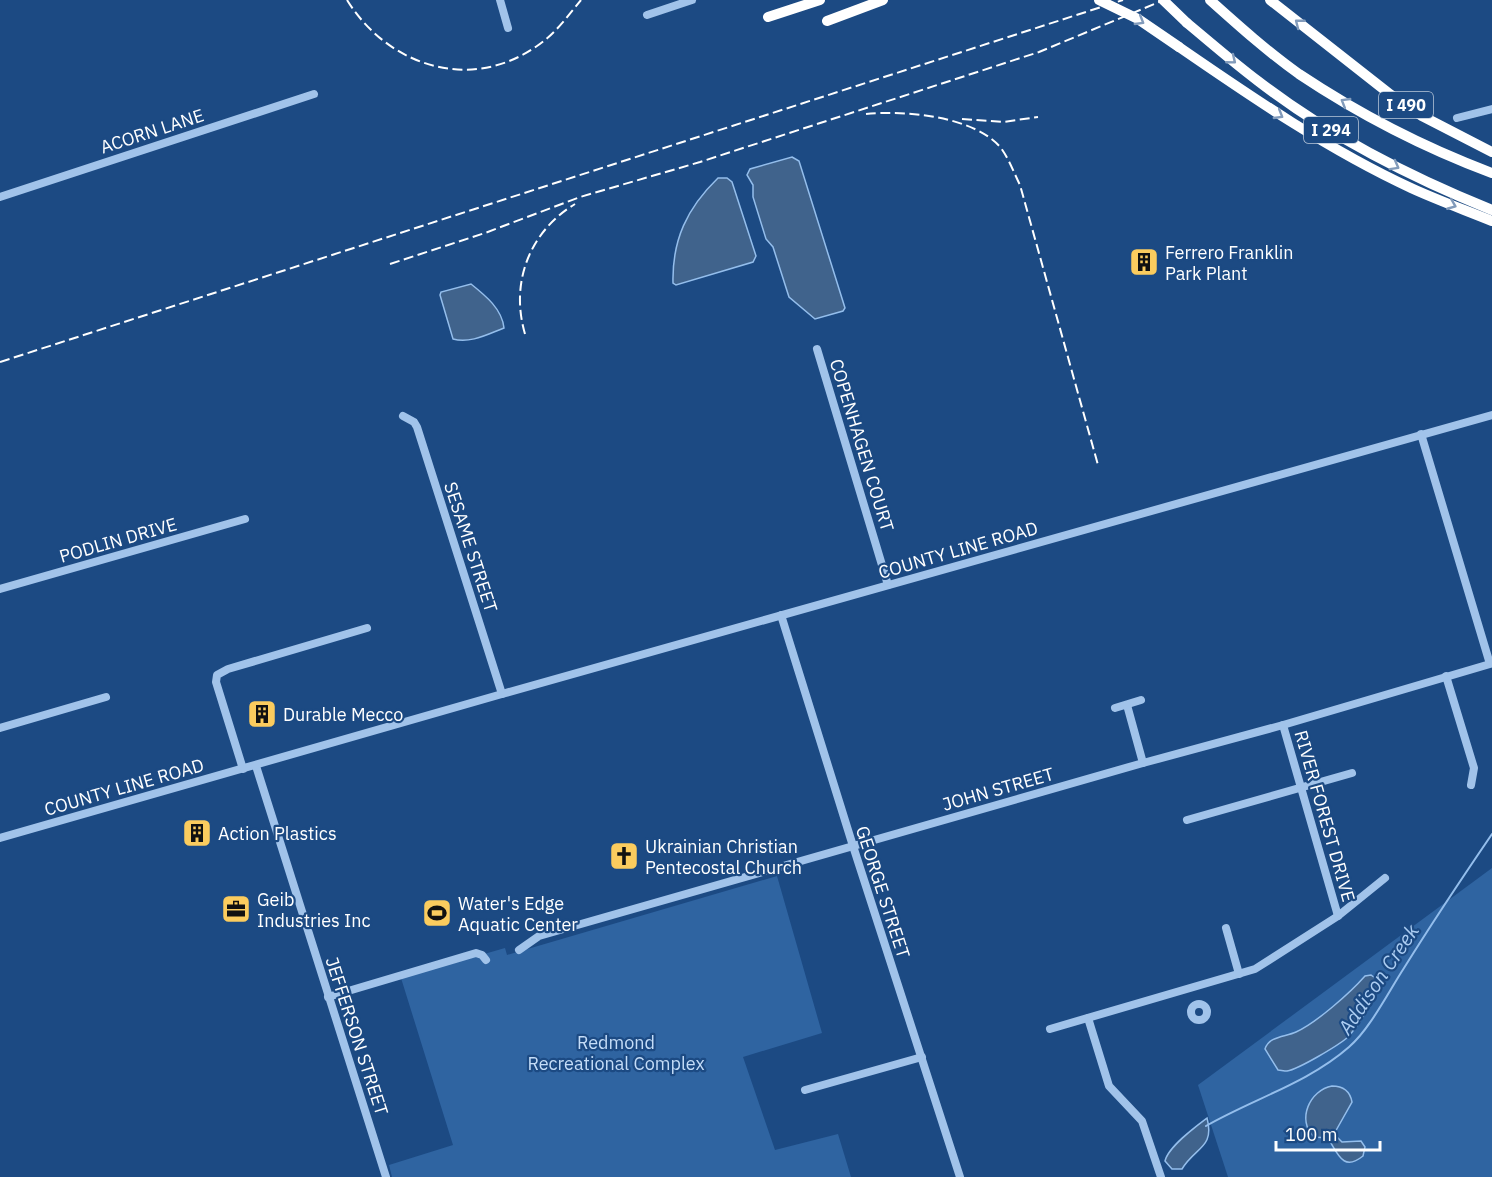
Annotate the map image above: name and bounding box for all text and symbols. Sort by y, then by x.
one-way arrow [1134,14,1144,26]
one-way arrow [1295,19,1306,30]
one-way arrow [1225,53,1236,64]
road number: I 490 [1379,92,1433,118]
one-way arrow [1341,97,1351,109]
street label: ACORN LANE [97,103,207,159]
one-way arrow [1273,107,1283,119]
road number: I 294 [1304,117,1358,143]
one-way arrow [1389,159,1399,171]
one-way arrow [1446,198,1457,210]
place label: Ferrero Franklin Park Plant [1165,241,1294,285]
building icon: Ferrero Franklin Park Plant [1128,246,1160,278]
street label: COPENHAGEN COURT [825,356,899,534]
street label: SESAME STREET [439,479,503,615]
street label: PODLIN DRIVE [57,512,179,568]
street label: COUNTY LINE ROAD [876,516,1040,584]
building icon: Durable Mecco [246,698,278,730]
place label: Durable Mecco [283,703,403,726]
street label: RIVER FOREST DRIVE [1289,728,1361,904]
street label: COUNTY LINE ROAD [42,753,206,821]
street label: JOHN STREET [940,762,1056,816]
building icon: Action Plastics [181,817,213,849]
place label: Action Plastics [218,822,337,845]
street label: GEORGE STREET [851,823,915,961]
place label: Ukrainian Christian Pentecostal Church [645,835,802,879]
church icon: Ukrainian Christian Pentecostal Church [608,840,640,872]
place label: Geib Industries Inc [257,888,371,932]
place label: Water's Edge Aquatic Center [458,892,578,936]
office icon: Geib Industries Inc [220,893,252,925]
sports icon: Water's Edge Aquatic Center [421,897,453,929]
water label: Addison Creek [1331,918,1425,1040]
street label: JEFFERSON STREET [321,954,393,1118]
park label: Redmond Recreational Complex [527,1031,705,1075]
scale bar [1276,1114,1380,1152]
text: 100 m [1285,1123,1337,1146]

